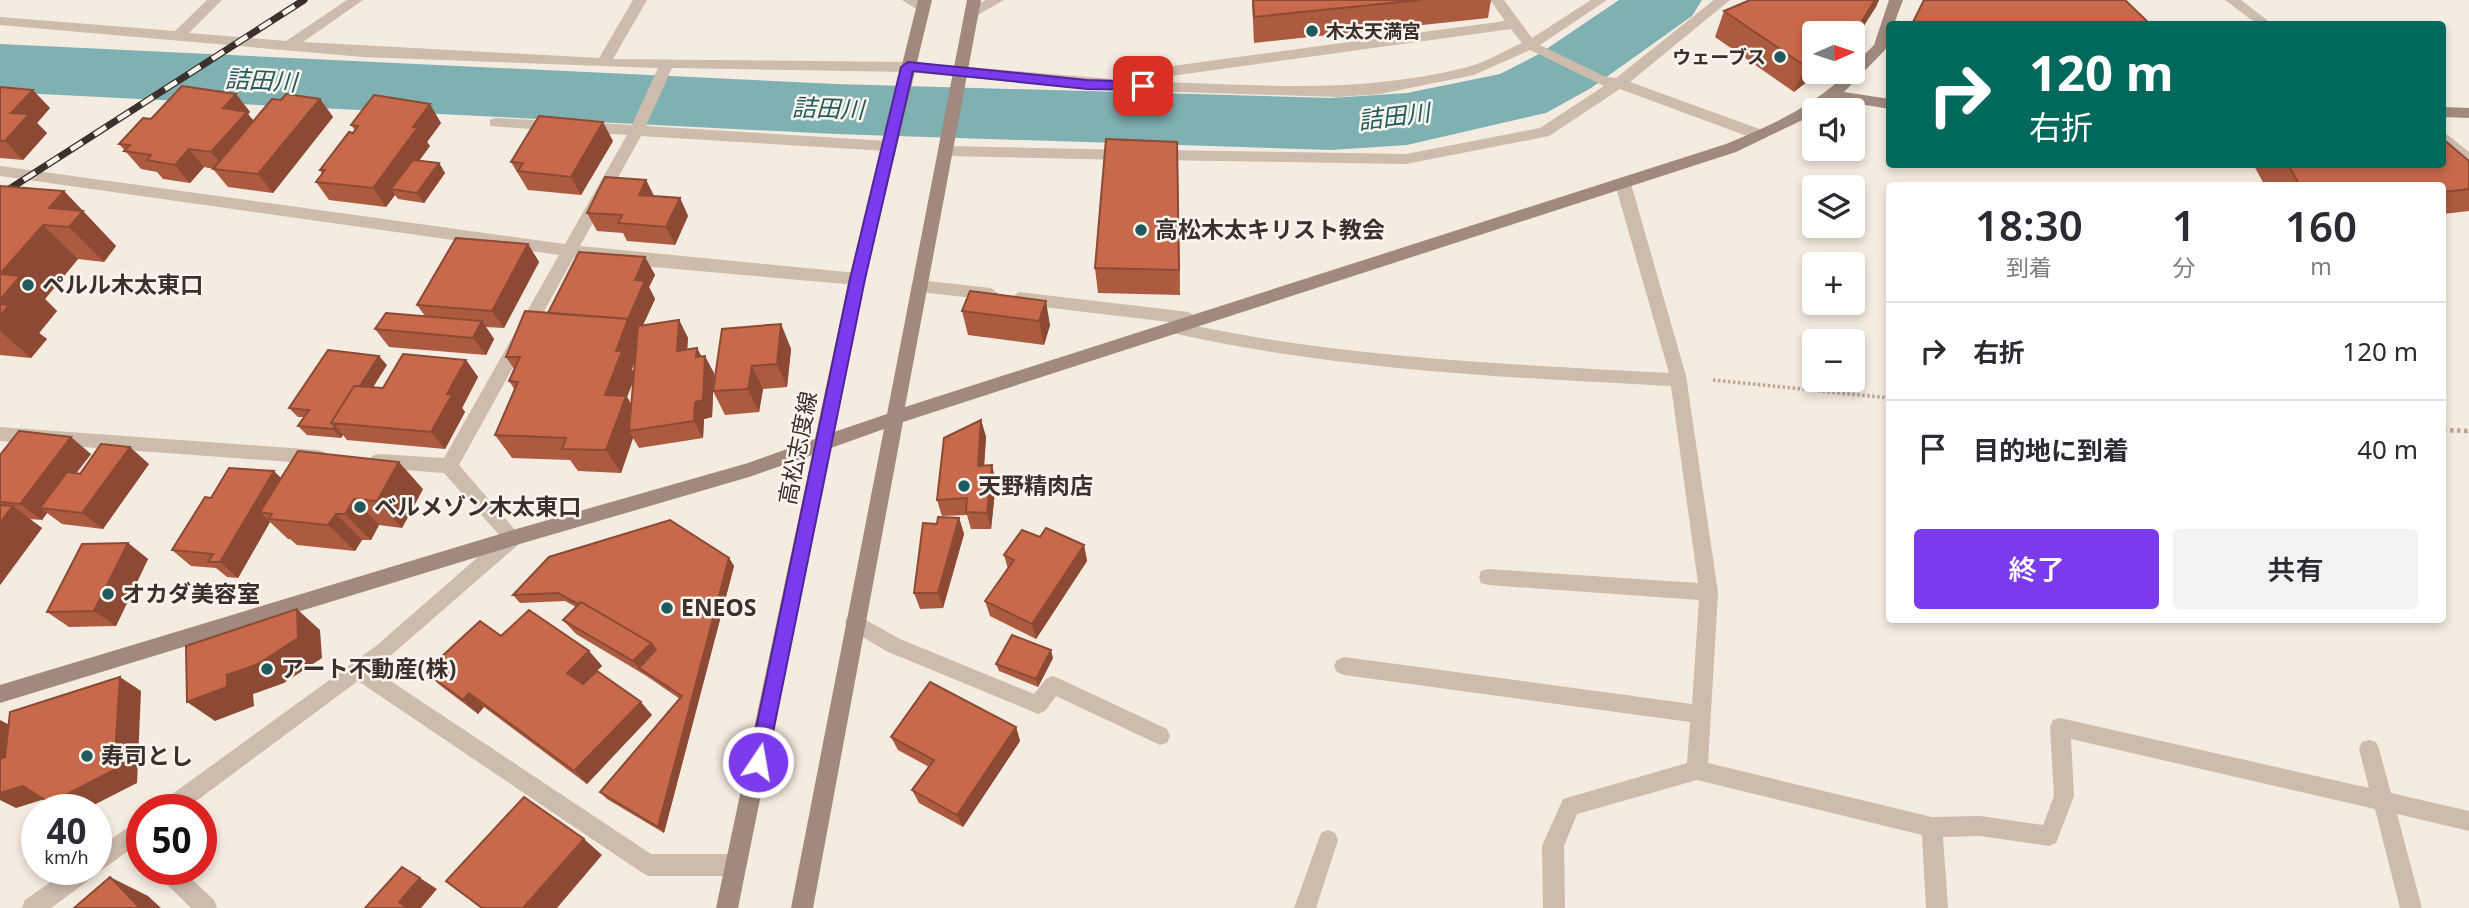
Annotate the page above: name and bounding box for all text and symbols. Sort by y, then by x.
place label: 木太天満宮 [1326,18,1421,44]
north arrow [1802,21,1866,84]
map controls [1802,21,1865,392]
marker: 木太天満宮 [1304,23,1320,39]
text: 120 m [2029,39,2174,105]
place label: ウェーブス [1672,44,1766,70]
marker: ウェーブス [1772,49,1788,65]
icon: right [1914,49,2005,140]
pin [1113,56,1173,116]
water label: 詰田川 [224,61,301,98]
icon: arrive [1124,67,1162,105]
water label: 詰田川 [791,90,868,125]
water label: 詰田川 [1356,94,1435,136]
button: sound [1802,98,1865,161]
text: 右折 [2029,105,2093,148]
button: layers [1802,175,1865,238]
text: 18:30 [1975,196,2083,253]
text: 1 [2172,196,2196,253]
text: 160 [2285,197,2357,254]
place label: 高松木太キリスト教会 [1155,213,1385,245]
marker: 高松木太キリスト教会 [1133,222,1149,238]
text: m [2310,250,2332,282]
text: 到着 [2006,251,2052,283]
text: 分 [2172,251,2195,283]
button: + [1802,252,1865,315]
place label: ペルル木太東口 [42,268,203,300]
marker: ペルル木太東口 [20,277,36,293]
button: − [1802,329,1865,392]
icon: right [1914,332,1952,370]
text: 120 m [2342,333,2418,369]
text: 右折 [1973,334,2025,370]
street label: 高松志度線 [770,388,824,507]
icon: arrive [1914,430,1952,468]
text: 40 m [2357,431,2418,467]
text: 目的地に到着 [1973,432,2129,468]
place label: 天野精肉店 [978,469,1093,501]
marker: 天野精肉店 [956,478,972,494]
place label: ベルメゾン木太東口 [374,490,581,522]
marker: ベルメゾン木太東口 [352,499,368,515]
button: 終了 [1914,529,2159,609]
button: 共有 [2173,529,2418,609]
place label: オカダ美容室 [122,577,260,609]
marker: オカダ美容室 [100,586,116,602]
place label: ENEOS [681,591,756,623]
marker: ENEOS [659,600,675,616]
place label: アート不動産(株) [281,652,456,684]
marker: アート不動産(株) [259,661,275,677]
position arrow [721,725,795,799]
place label: 寿司とし [101,739,193,771]
marker: 寿司とし [79,748,95,764]
speed limit sign: 50 [126,794,217,885]
text: 40 [46,807,87,854]
text: km/h [44,845,89,869]

